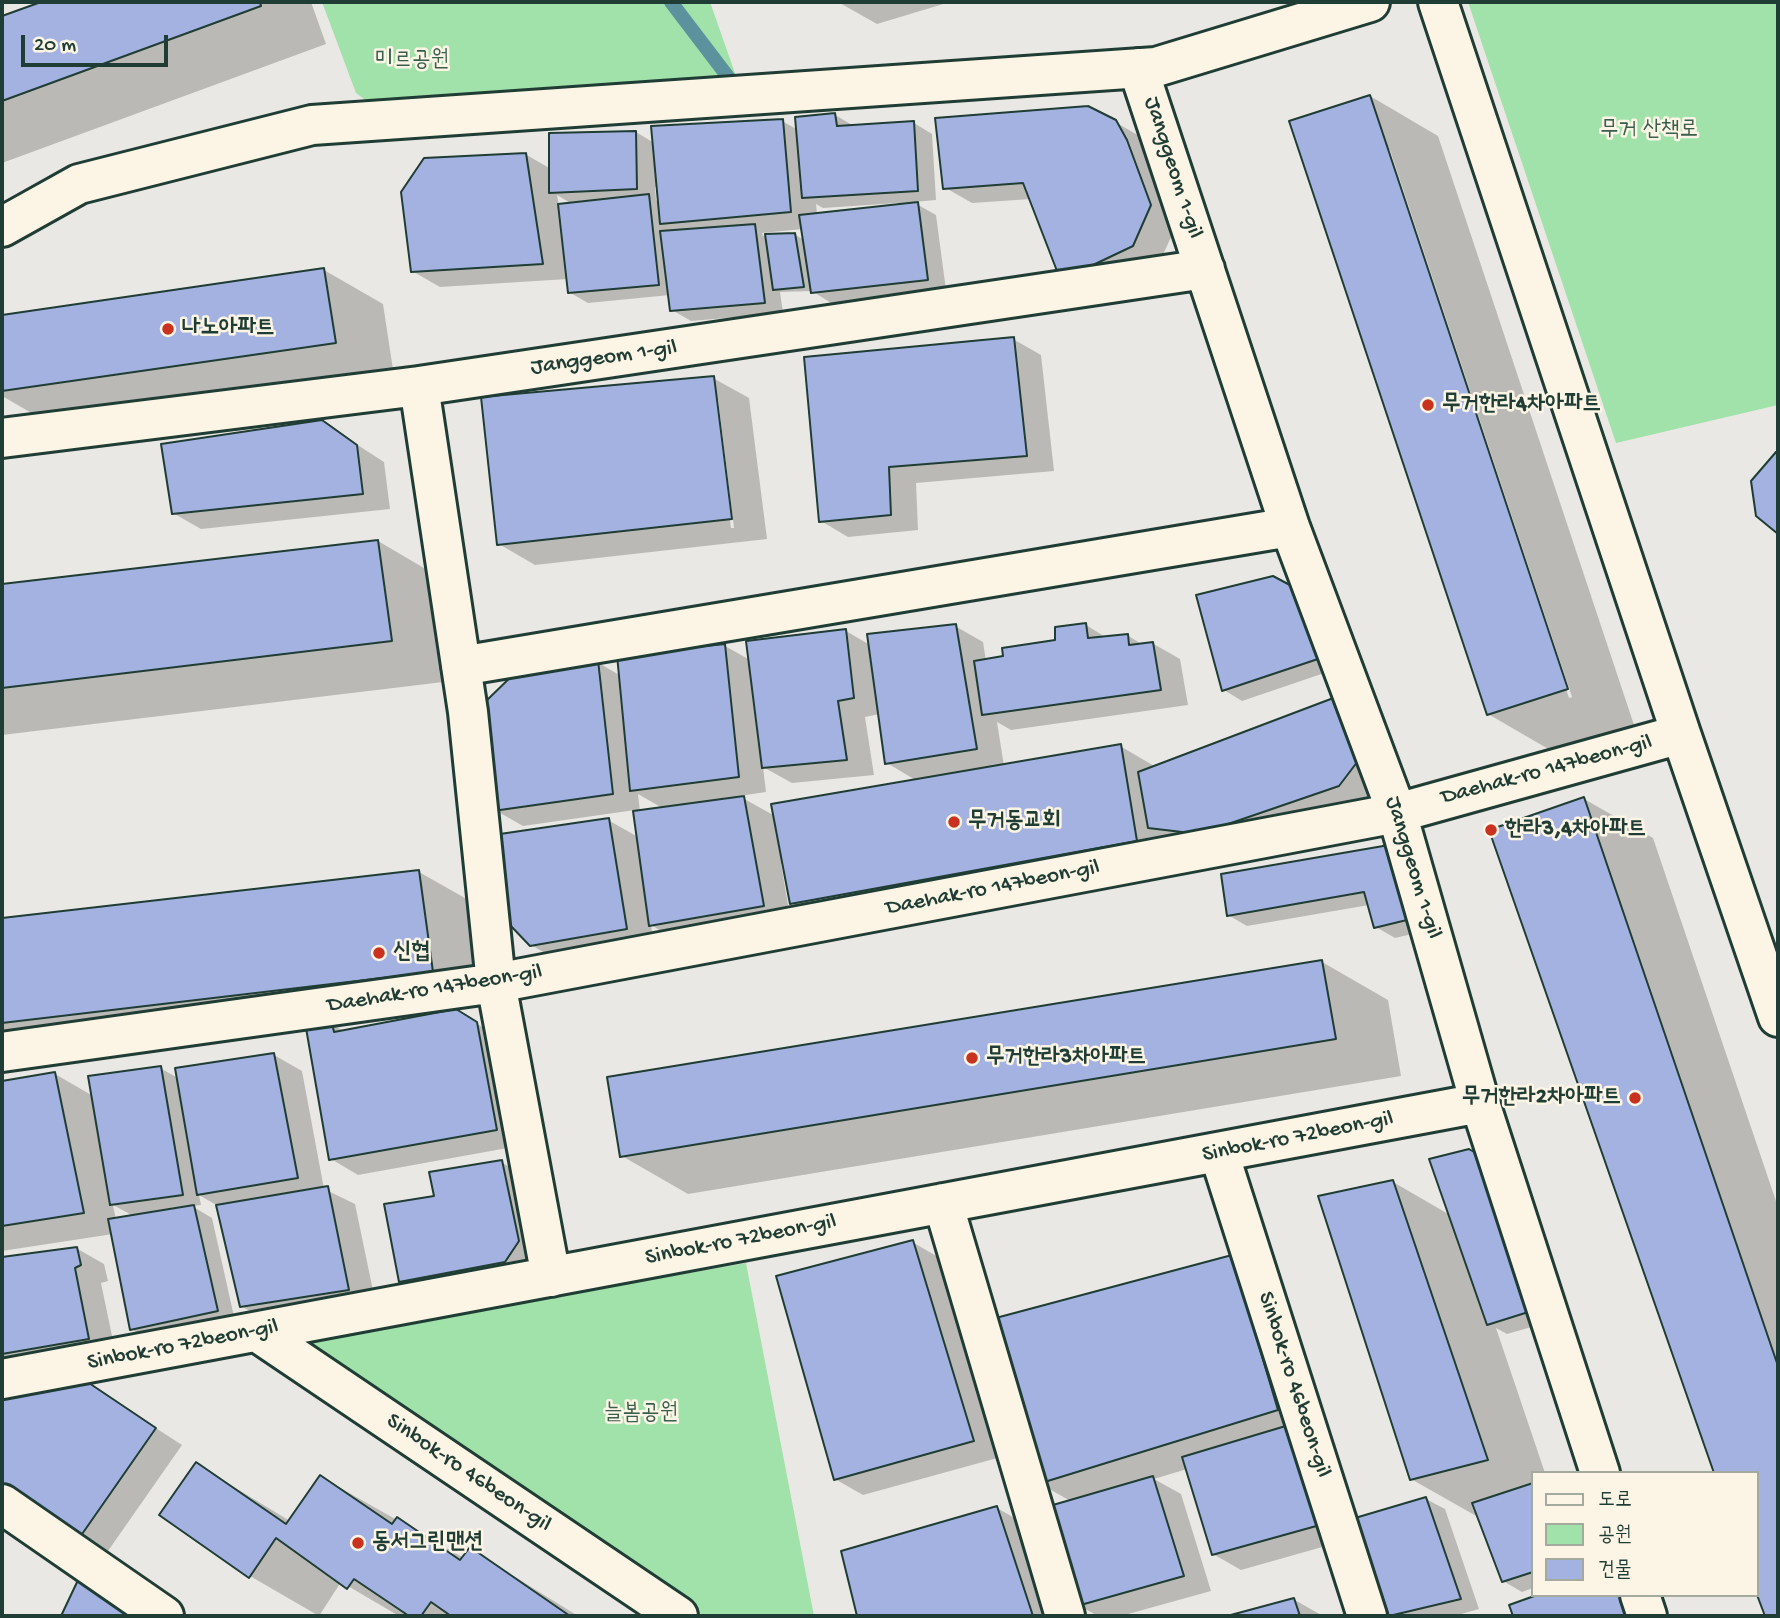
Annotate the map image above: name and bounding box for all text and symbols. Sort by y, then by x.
scale bar [24,21,172,65]
text: 20 m [34,34,76,59]
park label: 미르공원 [375,47,449,75]
street label: Janggeom 1-gil [1136,94,1208,242]
park label: 무거 산책로 [1600,117,1698,145]
place label: 나노아파트 [182,315,275,343]
marker: 나노아파트 [160,321,176,337]
street label: Janggeom 1-gil [529,335,679,383]
place label: 무거한라4차아파트 [1442,391,1601,419]
marker: 무거한라4차아파트 [1420,397,1436,413]
street label: Daehak-ro 147beon-gil [1439,730,1655,812]
street label: Janggeom 1-gil [1377,794,1447,942]
place label: 무거동교회 [968,808,1061,836]
marker: 무거동교회 [946,814,962,830]
place label: 한라3,4차아파트 [1505,816,1646,844]
marker: 한라3,4차아파트 [1483,822,1499,838]
street label: Daehak-ro 147beon-gil [884,855,1102,923]
place label: 신협 [393,939,430,967]
marker: 신협 [371,945,387,961]
street label: Daehak-ro 147beon-gil [326,959,544,1021]
place label: 무거한라3차아파트 [986,1044,1146,1072]
marker: 무거한라3차아파트 [964,1050,980,1066]
place label: 무거한라2차아파트 [1462,1084,1621,1112]
marker: 무거한라2차아파트 [1627,1090,1643,1106]
street label: Sinbok-ro 72beon-gil [1200,1106,1396,1170]
street label: Sinbok-ro 72beon-gil [643,1209,839,1273]
street label: Sinbok-ro 46beon-gil [1250,1289,1336,1481]
street label: Sinbok-ro 72beon-gil [85,1314,281,1378]
park label: 늘봄공원 [604,1400,678,1428]
street label: Sinbok-ro 46beon-gil [380,1408,556,1540]
legend [1532,1471,1759,1597]
text: 도로 [1598,1489,1632,1514]
text: 공원 [1598,1524,1632,1549]
place label: 동서그린맨션 [372,1529,483,1557]
marker: 동서그린맨션 [350,1535,366,1551]
text: 건물 [1598,1559,1632,1584]

